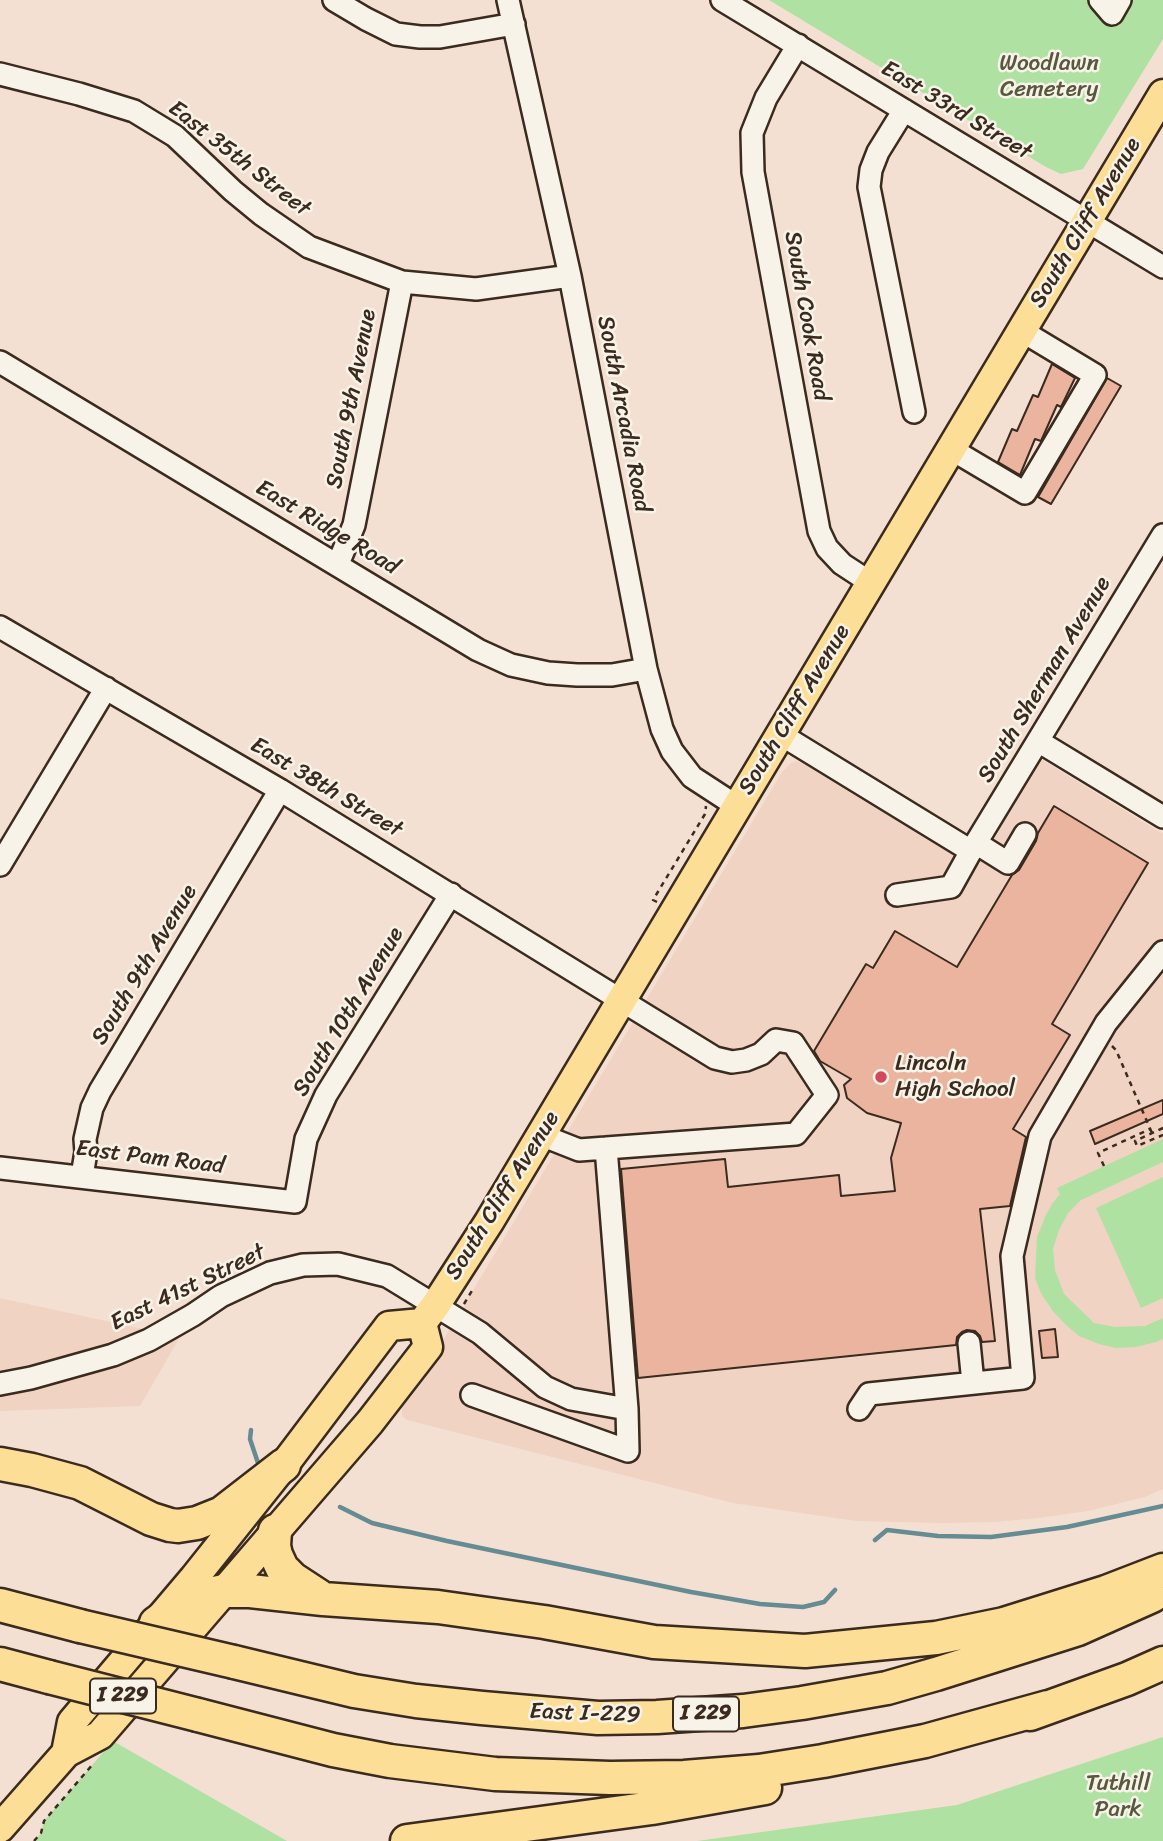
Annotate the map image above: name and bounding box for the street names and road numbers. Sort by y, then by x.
street label: East 33rd Street [876,55,1036,167]
street label: East 35th Street [163,95,315,223]
street label: South Cliff Avenue [1024,133,1148,313]
street label: South Cook Road [777,229,835,403]
street label: South 9th Avenue [321,307,383,491]
street label: South Arcadia Road [590,314,656,514]
street label: East Ridge Road [250,474,404,582]
street label: South Sherman Avenue [973,572,1117,788]
street label: South Cliff Avenue [733,620,857,800]
street label: East 38th Street [245,732,407,844]
street label: South 9th Avenue [86,880,204,1050]
street label: South 10th Avenue [288,922,410,1102]
street label: South Cliff Avenue [440,1107,566,1285]
street label: East Pam Road [74,1135,226,1181]
street label: East 41st Street [106,1239,270,1337]
road number: I 229 [90,1678,156,1714]
road number: I 229 [673,1696,739,1732]
street label: East I-229 [529,1698,641,1730]

